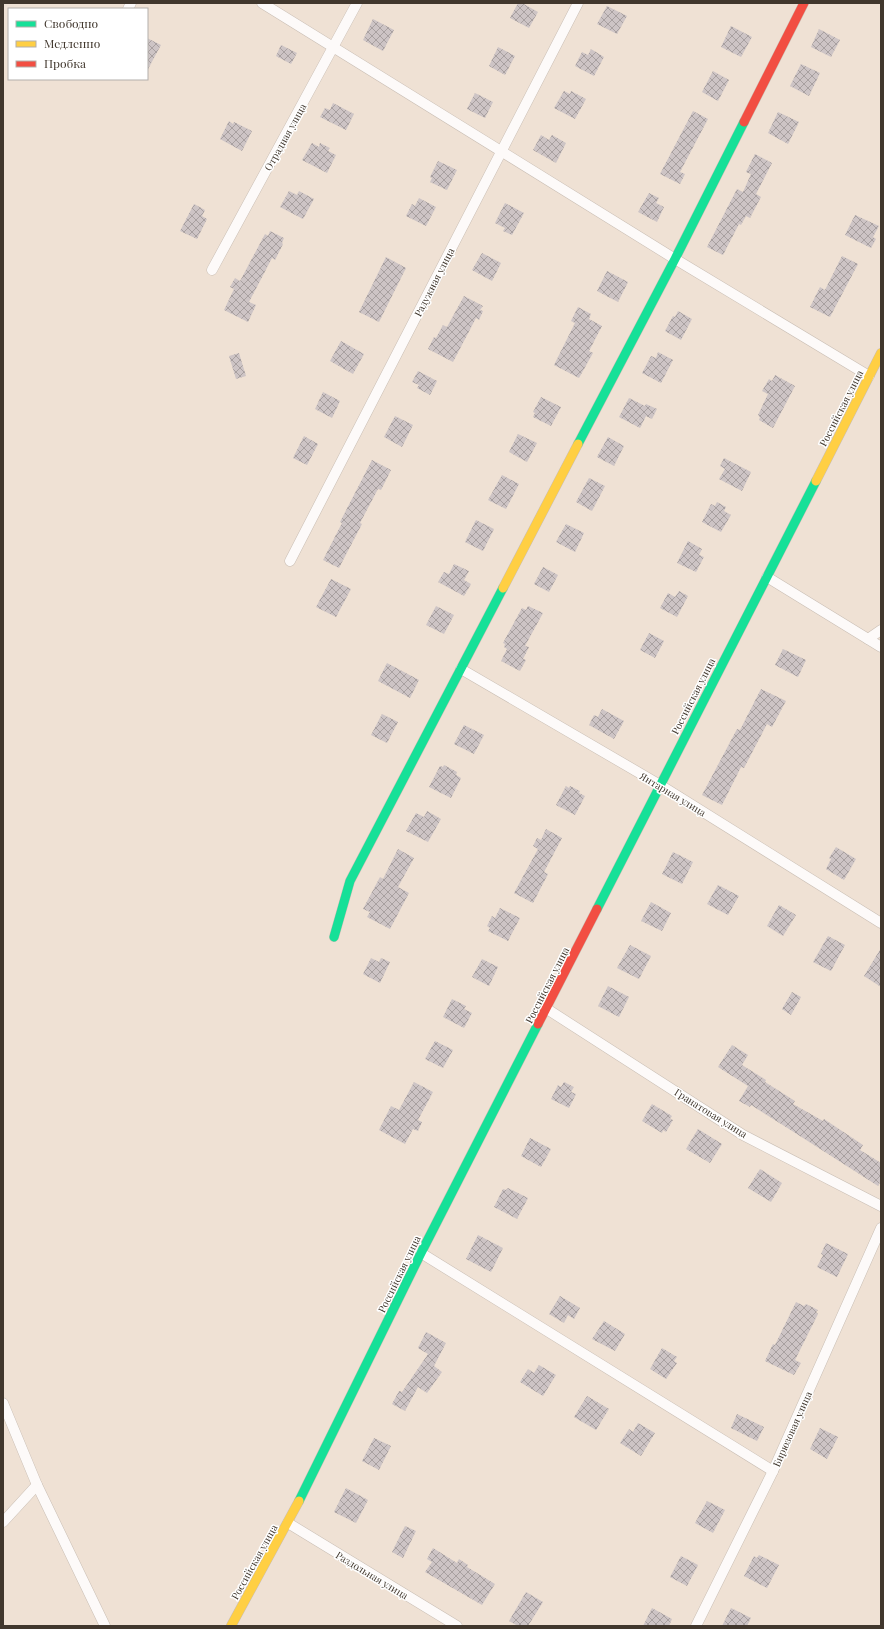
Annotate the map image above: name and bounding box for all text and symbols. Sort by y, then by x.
legend [8,8,148,80]
text: Свободно [44,15,99,31]
text: Медленно [44,35,101,51]
text: Пробка [44,55,86,71]
street label: Отрадная улица [261,101,309,173]
street label: Радужная улица [411,245,457,319]
street label: Российская улица [816,367,866,449]
street label: Российская улица [668,655,718,737]
street label: Янтарная улица [636,768,709,819]
street label: Российская улица [522,944,572,1026]
street label: Гранатовая улица [672,1085,750,1141]
street label: Российская улица [374,1233,424,1315]
street label: Бирюзовая улица [769,1389,815,1469]
street label: Российская улица [228,1522,280,1602]
street label: Раздольная улица [333,1548,411,1602]

